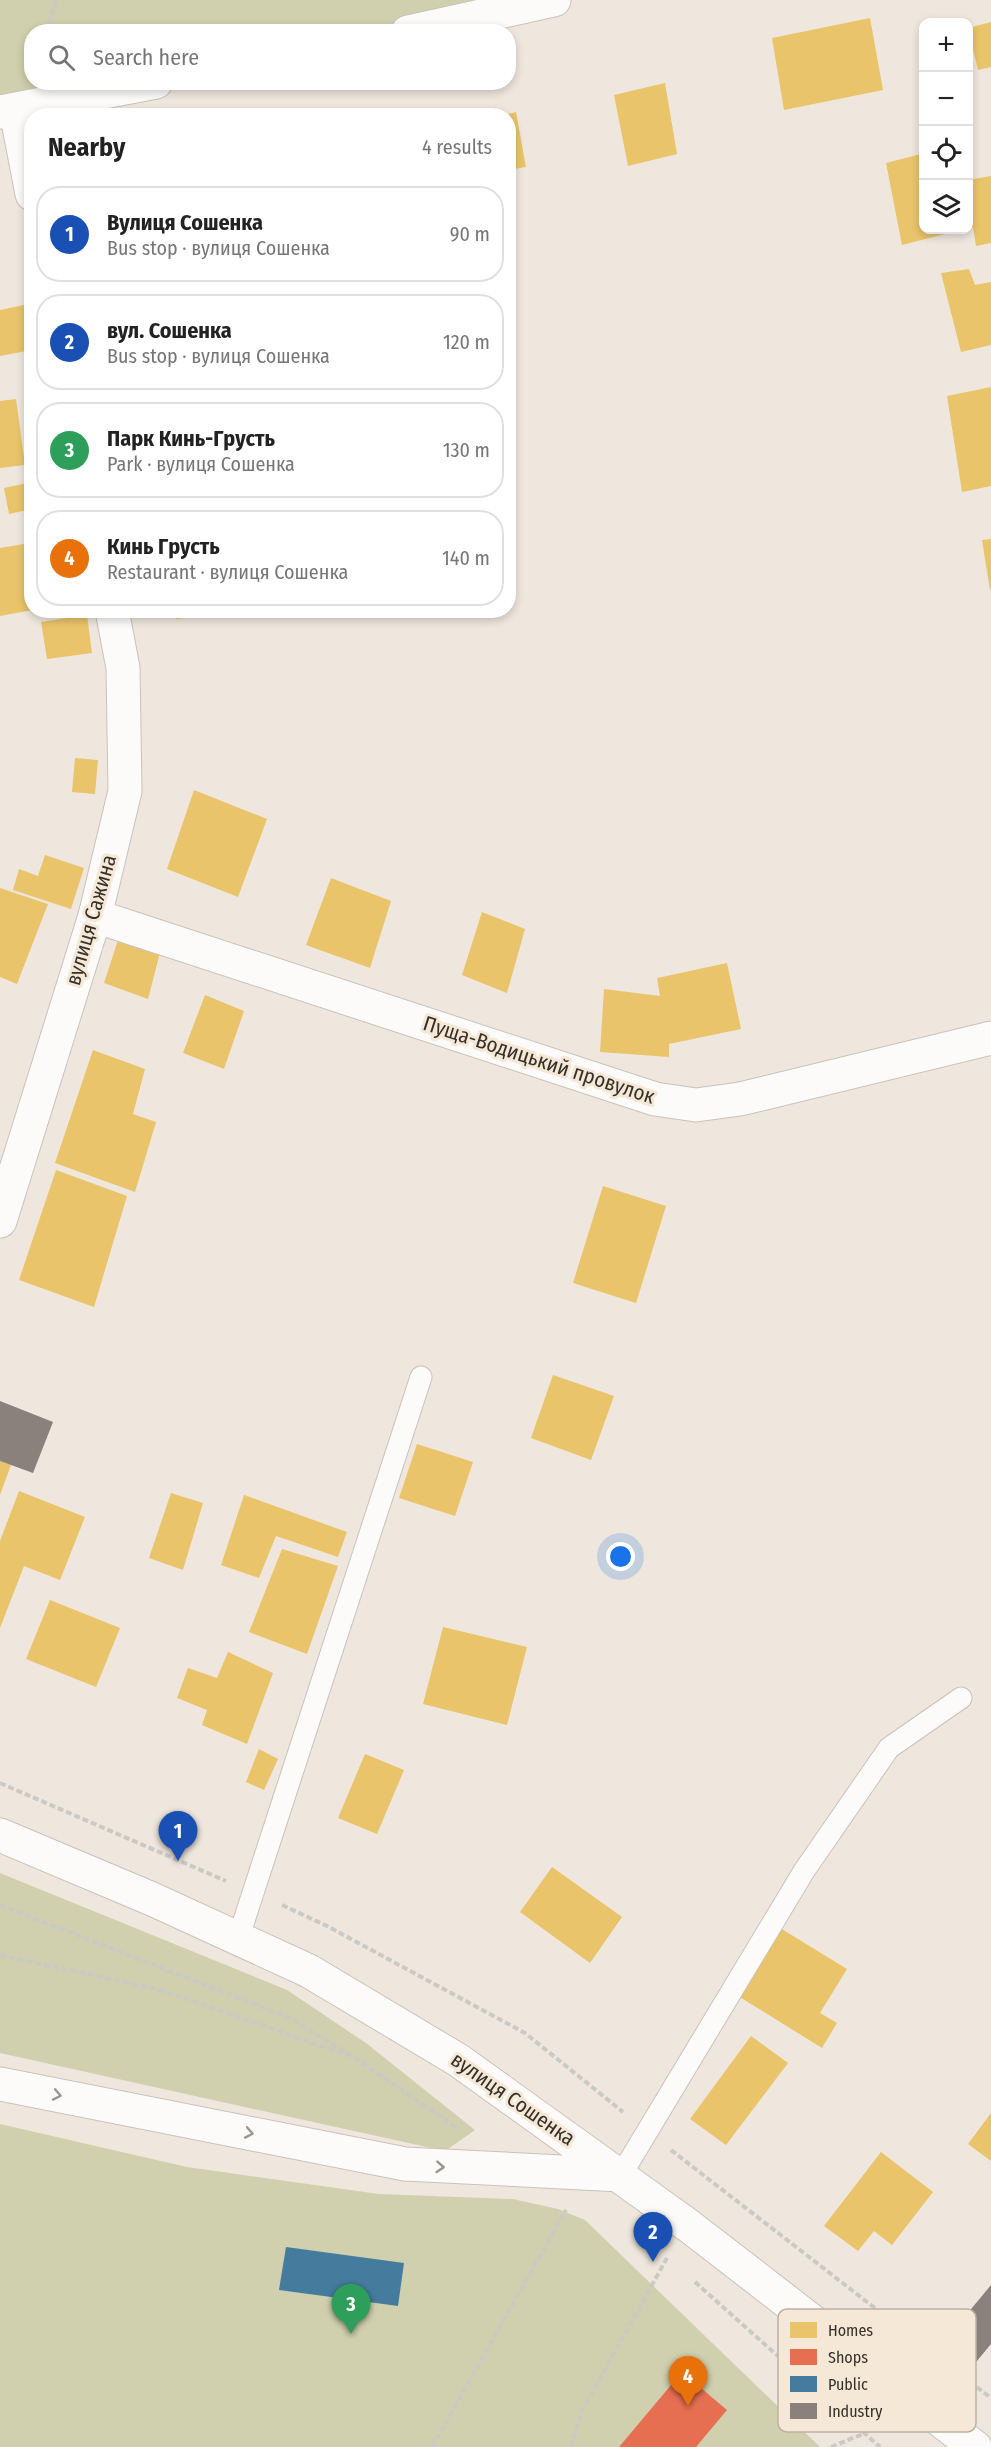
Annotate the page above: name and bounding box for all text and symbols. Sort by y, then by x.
map controls [919,18,973,234]
button: + [919,18,973,72]
search box [24,24,516,90]
icon: search [45,41,78,74]
text: Search here [93,44,199,71]
button: − [919,72,973,126]
button: locate [919,126,973,180]
text: Nearby [48,132,125,163]
text: 4 results [422,135,492,159]
button: layers [919,180,973,234]
text: Вулиця Сошенка [107,209,263,236]
text: 1 [65,222,74,246]
text: 90 m [450,222,490,246]
text: Bus stop · вулиця Сошенка [107,236,330,260]
text: вул. Сошенка [107,317,232,344]
text: 2 [65,330,74,354]
text: 120 m [443,330,490,354]
text: Bus stop · вулиця Сошенка [107,344,330,368]
text: Парк Кинь-Грусть [107,425,275,452]
text: 3 [65,438,74,462]
text: 130 m [443,438,490,462]
text: Park · вулиця Сошенка [107,452,295,476]
text: Кинь Грусть [107,533,220,560]
text: 4 [64,546,75,570]
text: 140 m [442,546,490,570]
text: Restaurant · вулиця Сошенка [107,560,348,584]
street label: вулиця Сажина [60,852,122,988]
street label: Пуща-Водицький провулок [420,1010,658,1110]
your location [606,1542,635,1571]
pin: 1 [158,1812,198,1861]
street label: вулиця Сошенка [446,2047,580,2151]
one-way arrow [52,2088,62,2101]
one-way arrow [243,2126,253,2139]
one-way arrow [436,2160,445,2173]
pin: 2 [634,2212,672,2262]
pin: 3 [332,2284,370,2334]
legend [778,2309,976,2432]
text: Homes [828,2321,873,2340]
text: Shops [828,2348,868,2367]
pin: 4 [668,2356,708,2406]
text: Public [828,2375,868,2394]
text: Industry [828,2402,883,2421]

